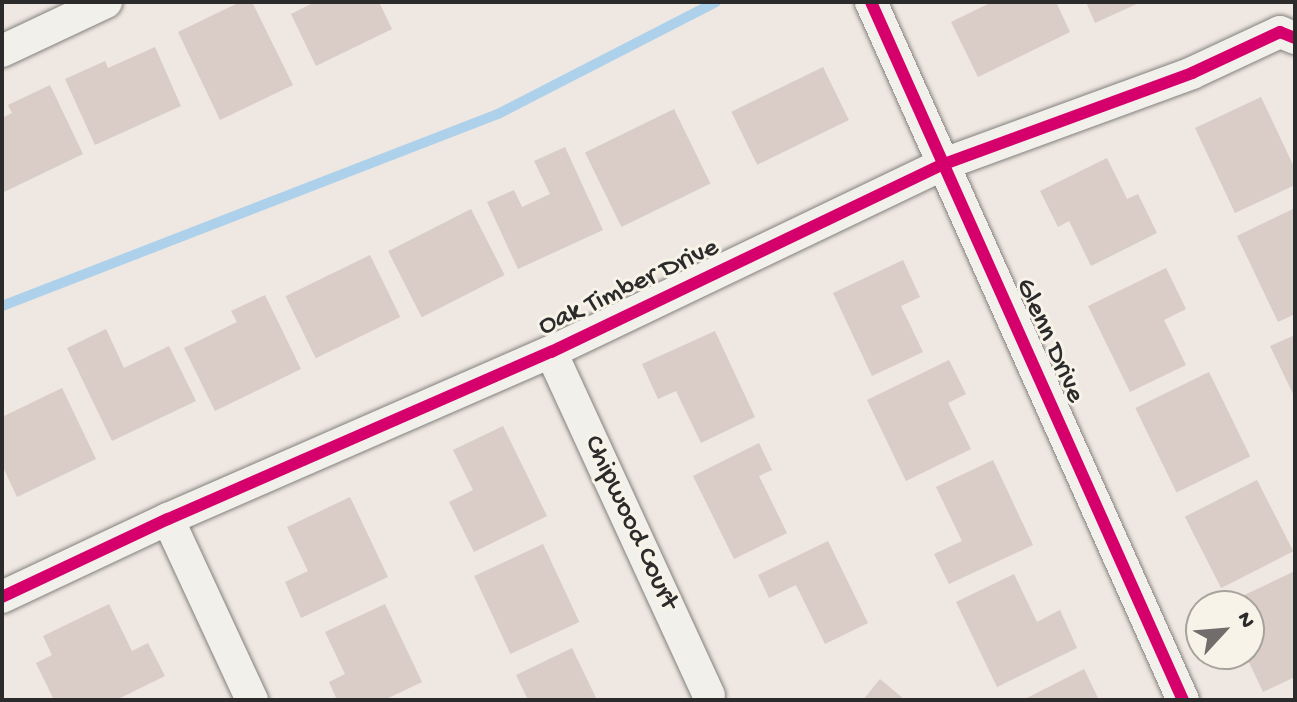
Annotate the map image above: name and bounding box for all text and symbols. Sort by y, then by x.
street label: Oak Timber Drive [534,232,724,344]
street label: Glenn Drive [1007,274,1091,408]
street label: Chipwood Court [575,431,685,615]
north arrow [1185,590,1265,670]
text: N [1230,608,1260,633]

